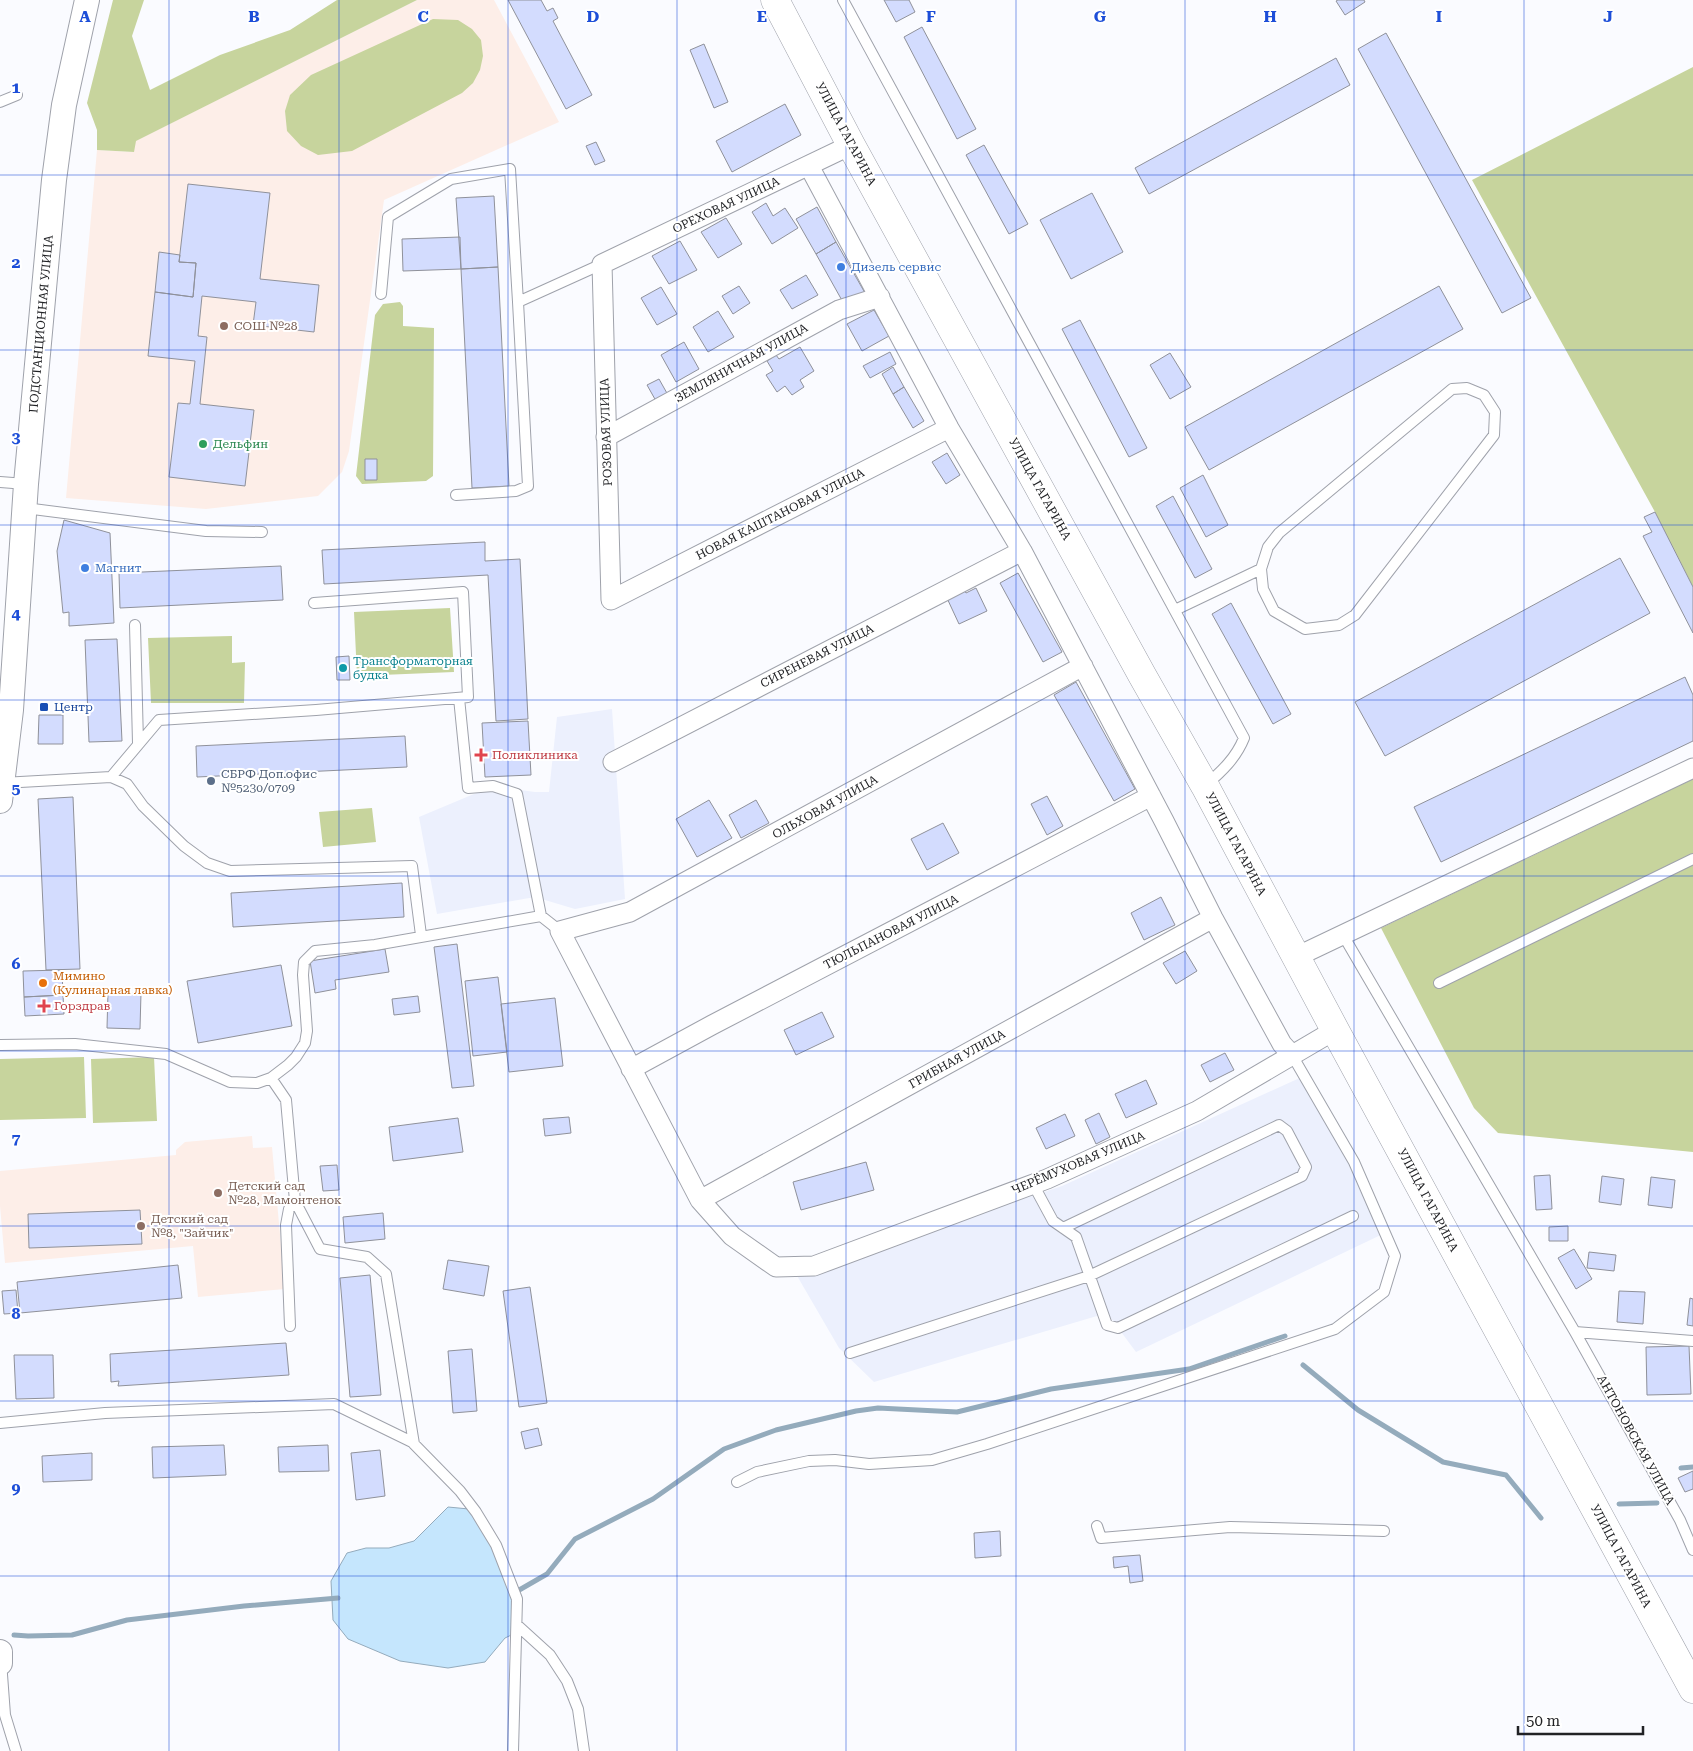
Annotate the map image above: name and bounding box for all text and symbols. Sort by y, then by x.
text: A [79,7,91,26]
text: B [248,7,260,26]
text: C [417,7,429,26]
text: D [587,7,600,26]
text: E [757,7,767,26]
text: F [926,7,936,26]
text: G [1094,7,1107,26]
text: H [1263,7,1277,26]
text: I [1436,7,1442,26]
text: J [1603,7,1613,26]
text: 1 [12,78,21,97]
street label: УЛИЦА ГАГАРИНА [813,80,879,189]
street label: ОРЕХОВАЯ УЛИЦА [670,174,782,236]
street label: ПОДСТАНЦИОННАЯ УЛИЦА [26,234,56,413]
text: 2 [12,253,21,272]
place label: Дизель сервис [851,260,942,274]
marker: Дизель сервис [835,261,847,273]
place label: СОШ №28 [234,319,298,333]
marker: СОШ №28 [218,320,230,332]
street label: ЗЕМЛЯНИЧНАЯ УЛИЦА [672,320,810,405]
street label: РОЗОВАЯ УЛИЦА [597,377,615,486]
text: 3 [12,428,21,447]
street label: УЛИЦА ГАГАРИНА [1006,435,1074,543]
place label: Дельфин [213,437,268,451]
marker: Дельфин [197,438,209,450]
street label: НОВАЯ КАШТАНОВАЯ УЛИЦА [693,465,867,563]
place label: Магнит [95,561,142,575]
marker: Магнит [79,562,91,574]
text: 4 [12,604,21,623]
street label: СИРЕНЕВАЯ УЛИЦА [758,621,876,691]
place label: Трансформаторная будка [353,654,473,682]
marker: Трансформаторная будка [337,662,349,674]
place label: Центр [54,700,93,714]
marker: Центр [38,701,50,713]
marker: Поликлиника [474,748,488,762]
place label: Поликлиника [492,748,578,762]
place label: СБРФ Доп.офис №5230/0709 [221,767,317,795]
street label: ОЛЬХОВАЯ УЛИЦА [770,772,881,842]
marker: СБРФ Доп.офис №5230/0709 [205,775,217,787]
text: 5 [12,779,21,798]
street label: УЛИЦА ГАГАРИНА [1203,790,1269,899]
street label: ТЮЛЬПАНОВАЯ УЛИЦА [821,892,961,972]
text: 6 [12,954,21,973]
place label: Мимино (Кулинарная лавка) [53,969,173,997]
marker: Мимино (Кулинарная лавка) [37,977,49,989]
place label: Горздрав [54,999,110,1013]
marker: Горздрав [38,1000,50,1012]
street label: ГРИБНАЯ УЛИЦА [906,1026,1008,1091]
street label: ЧЕРЁМУХОВАЯ УЛИЦА [1009,1128,1147,1197]
text: 7 [12,1129,21,1148]
street label: УЛИЦА ГАГАРИНА [1395,1146,1461,1255]
place label: Детский сад №28, Мамонтенок [228,1179,342,1207]
marker: Детский сад №28, Мамонтенок [212,1187,224,1199]
place label: Детский сад №8, "Зайчик" [151,1212,234,1240]
marker: Детский сад №8, "Зайчик" [135,1220,147,1232]
text: 8 [12,1304,21,1323]
street label: АНТОНОВСКАЯ УЛИЦА [1594,1373,1678,1508]
text: 9 [12,1479,21,1498]
street label: УЛИЦА ГАГАРИНА [1588,1502,1654,1611]
scale bar [1518,1704,1643,1736]
text: 50 m [1526,1712,1561,1730]

